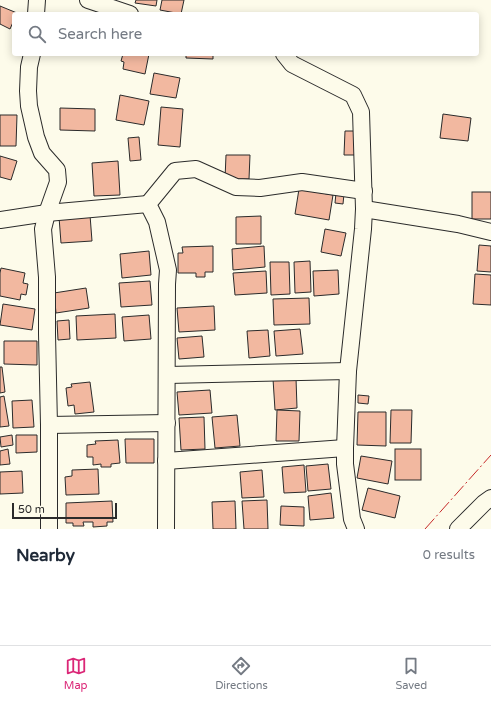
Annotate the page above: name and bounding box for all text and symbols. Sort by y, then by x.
search box [12,12,479,56]
icon: search [26,23,48,45]
text: Search here [58,25,142,43]
scale bar [12,501,117,520]
text: 50 m [18,503,45,516]
text: Nearby [16,545,75,566]
text: 0 results [423,547,475,563]
tab: Map [64,655,88,692]
tab: Directions [215,655,268,692]
tab: Saved [395,655,427,692]

